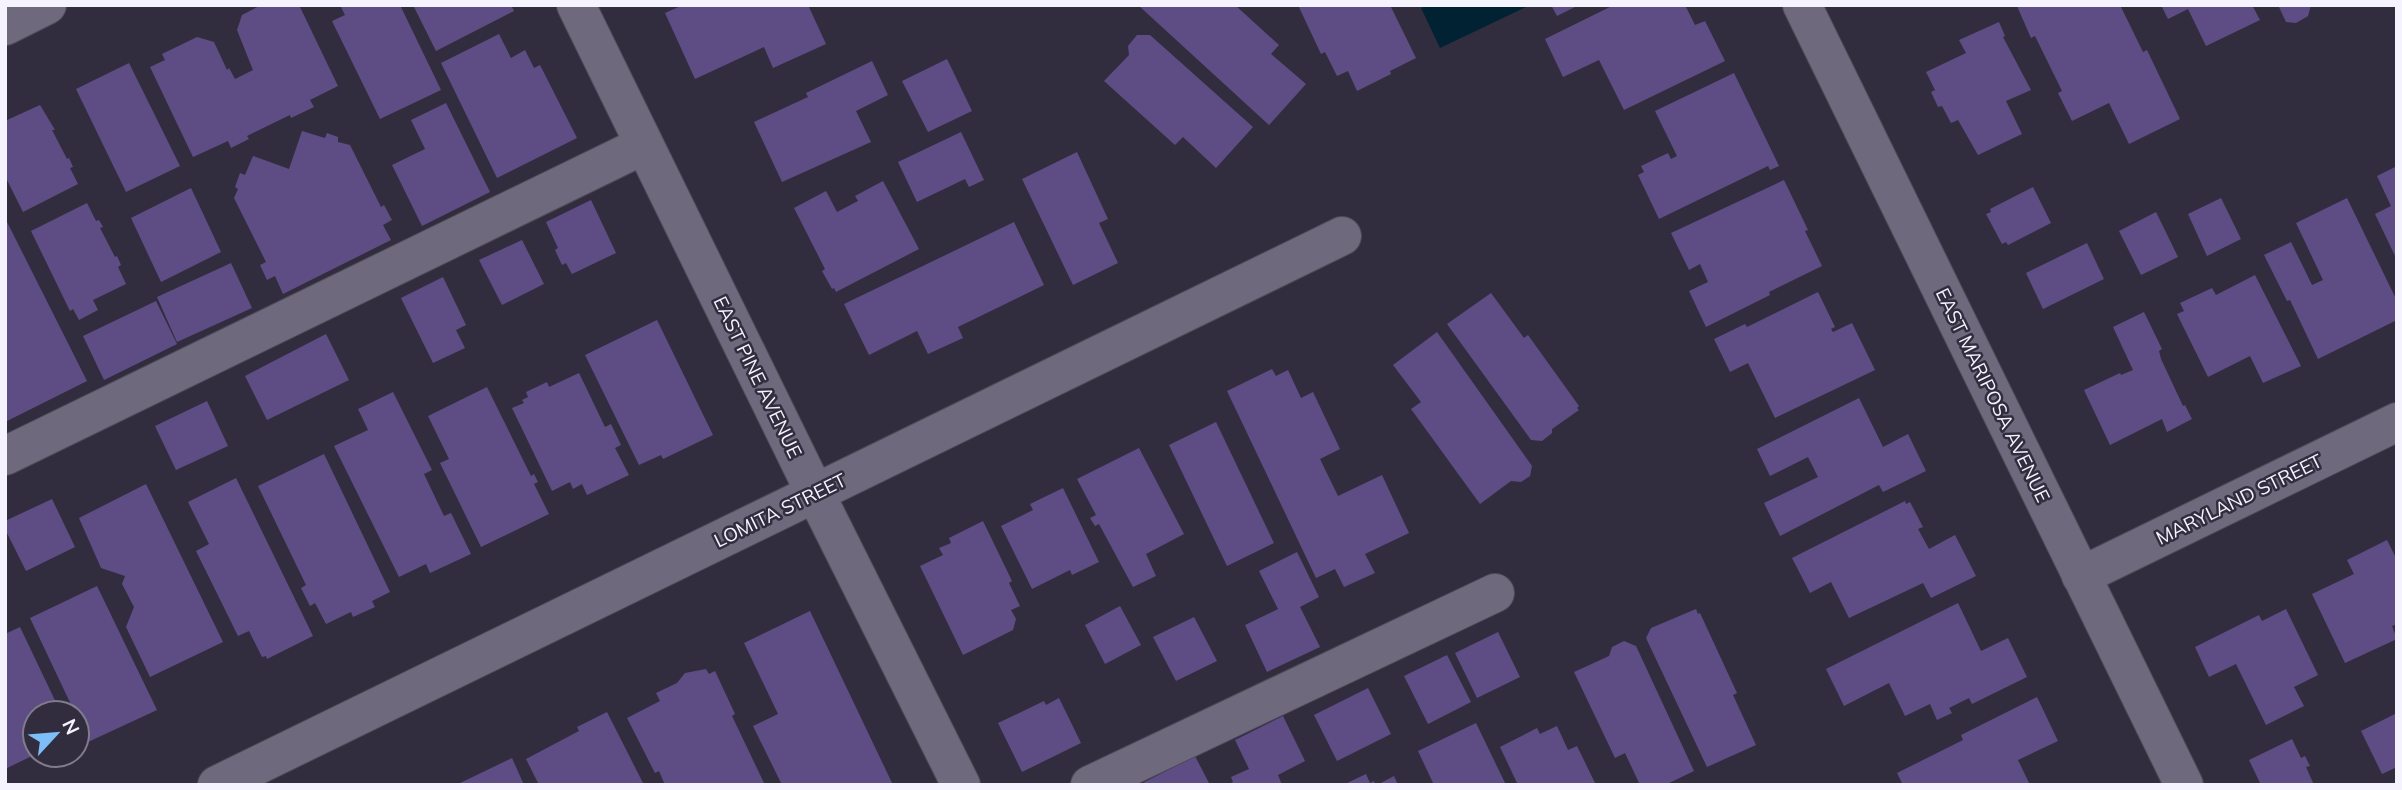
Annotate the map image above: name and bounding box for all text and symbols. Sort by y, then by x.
street label: EAST MARIPOSA AVENUE [1931,284,2055,506]
street label: EAST PINE AVENUE [708,292,808,462]
street label: MARYLAND STREET [2152,448,2327,550]
street label: LOMITA STREET [710,467,851,552]
north arrow [21,699,91,769]
text: N [57,715,85,738]

